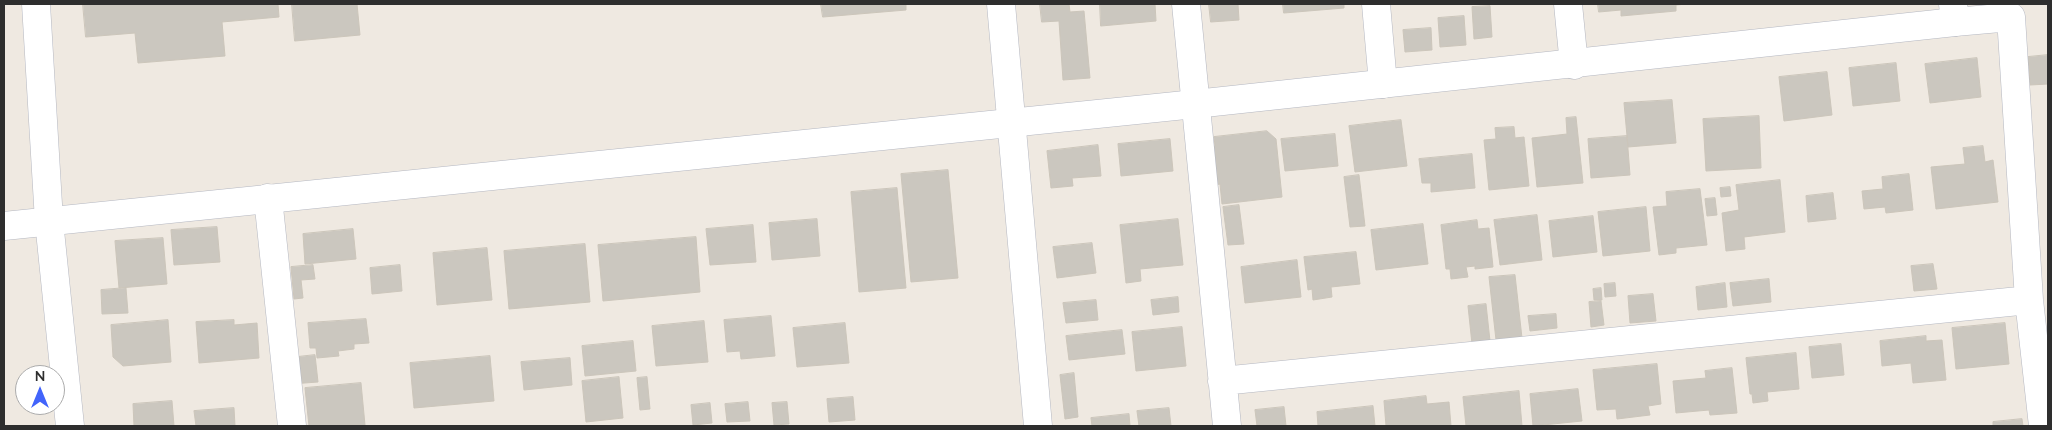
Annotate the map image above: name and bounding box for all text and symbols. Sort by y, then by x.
north arrow [15,365,65,415]
text: N [35,367,45,385]

